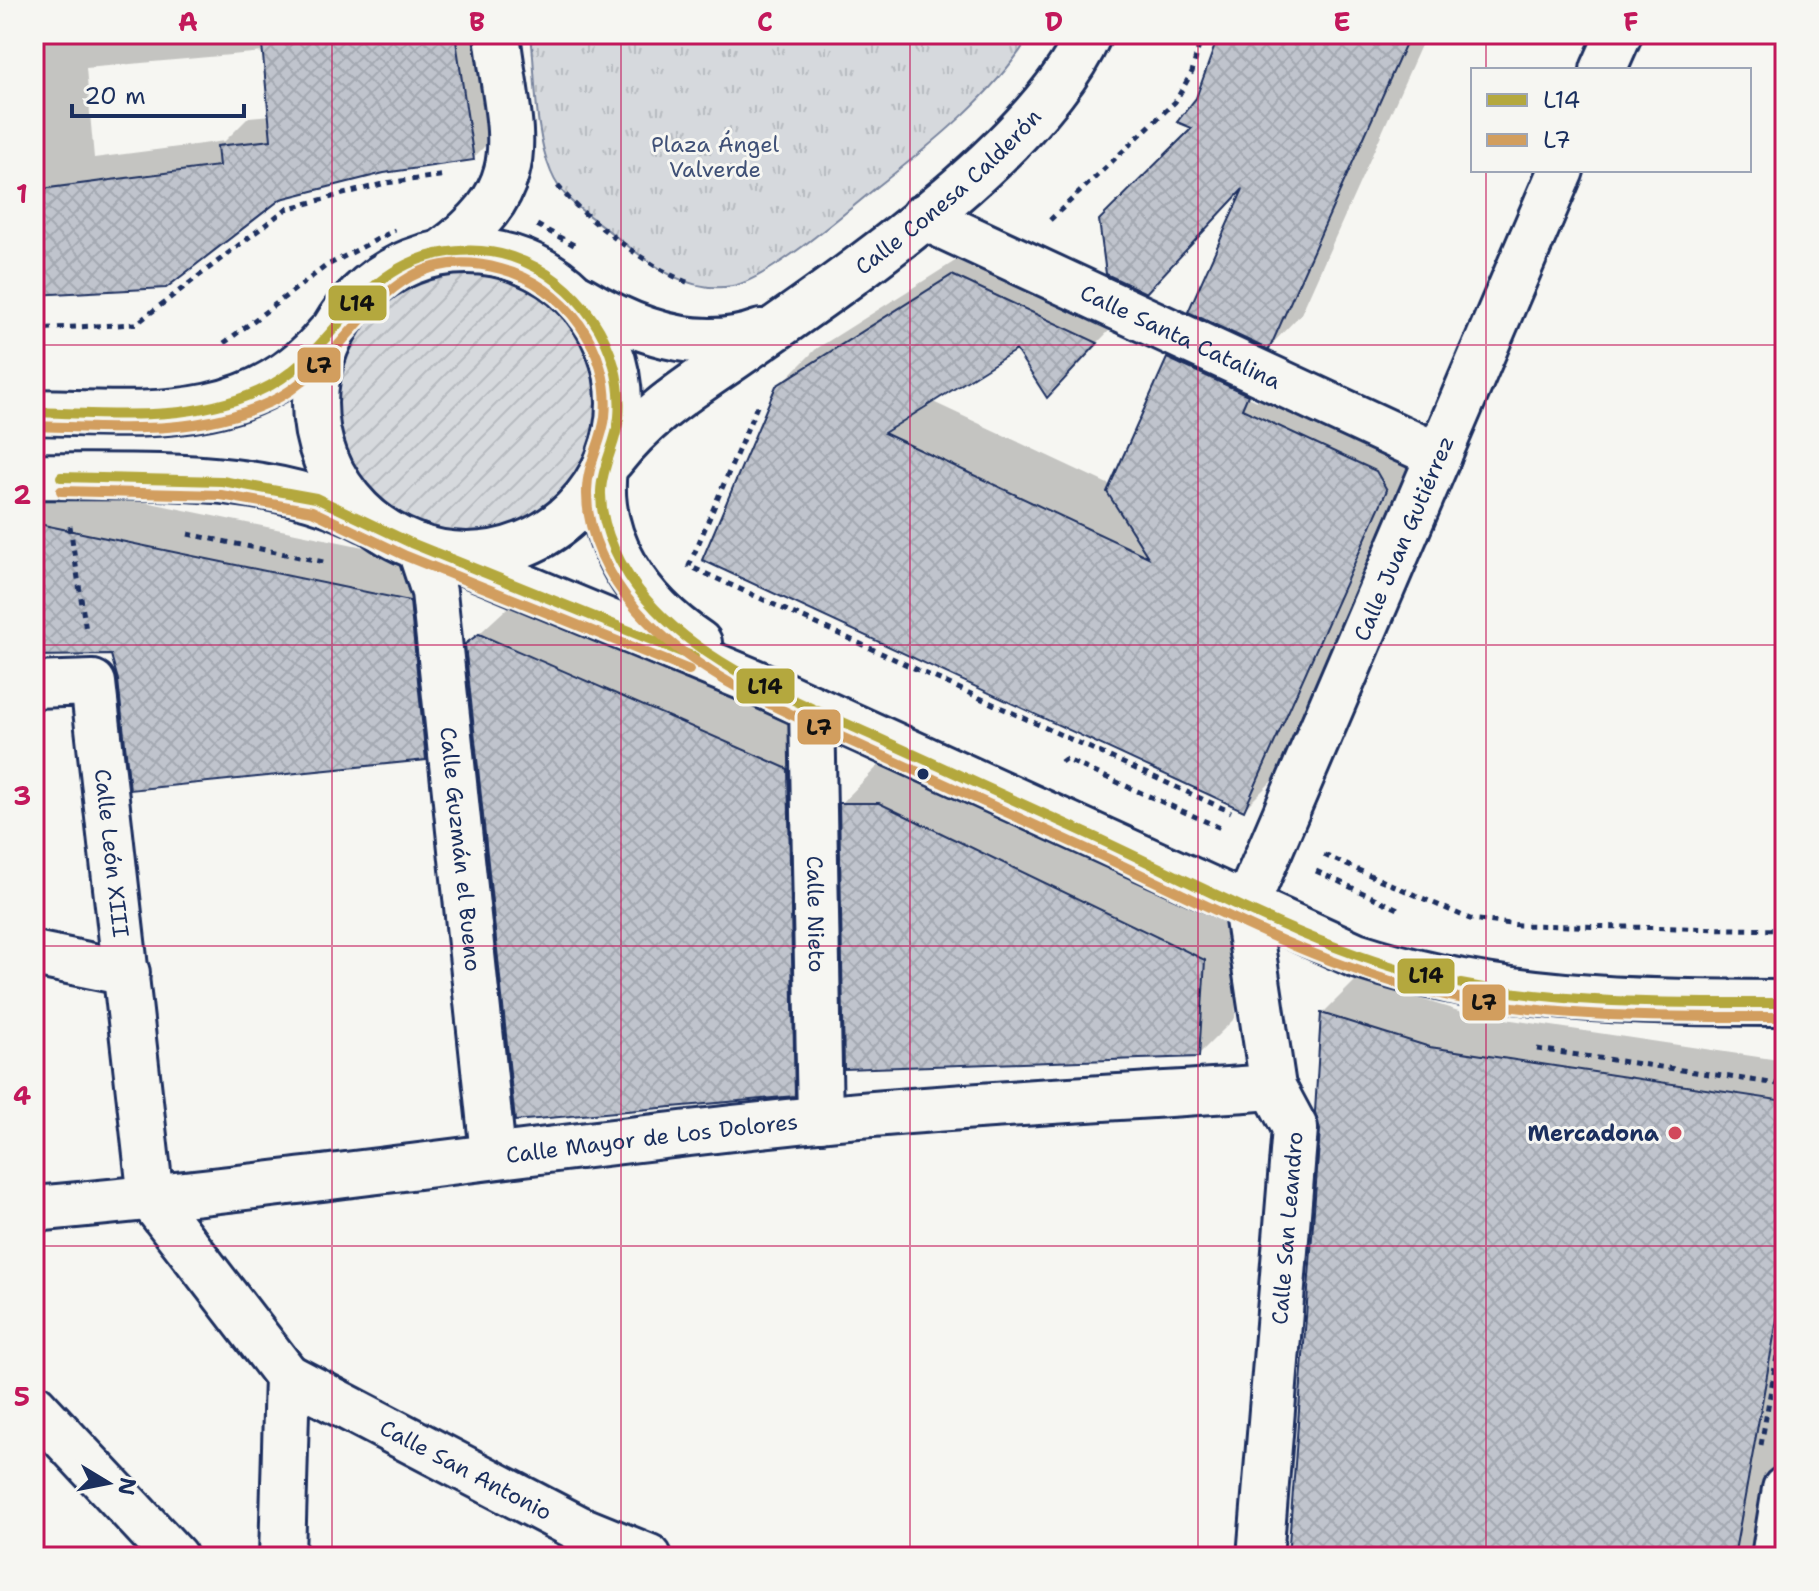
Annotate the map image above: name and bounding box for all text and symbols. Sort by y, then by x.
text: A [178,4,198,39]
text: B [469,4,485,39]
text: C [757,4,773,39]
text: D [1045,4,1063,39]
text: E [1333,4,1351,39]
text: F [1623,4,1639,39]
scale bar [72,68,244,118]
legend [1471,68,1751,172]
text: 20 m [84,80,146,112]
text: L14 [1543,84,1580,116]
street label: Calle Conesa Calderón [849,102,1047,281]
text: L7 [1543,124,1571,156]
park label: Plaza Ángel Valverde [651,130,779,184]
text: 1 [16,176,28,211]
street label: Calle Santa Catalina [1076,277,1286,395]
line badge: L14 [327,284,388,322]
text: L14 [339,289,375,318]
line badge: L7 [296,346,342,384]
text: L7 [306,351,332,380]
street label: Calle Juan Gutiérrez [1347,431,1460,645]
text: 2 [13,477,31,512]
line badge: L14 [735,667,796,705]
text: L14 [747,672,783,701]
line badge: L7 [796,708,842,746]
text: L7 [806,713,832,742]
street label: Calle Guzmán el Bueno [434,725,488,973]
unlabelled marker [915,766,931,782]
street label: Calle León XIII [88,767,136,939]
text: 3 [13,778,31,813]
street label: Calle Nieto [800,855,832,973]
line badge: L14 [1396,957,1456,995]
text: L14 [1408,961,1444,990]
line badge: L7 [1461,983,1507,1022]
text: L7 [1471,988,1497,1017]
text: 4 [13,1078,31,1113]
street label: Calle Mayor de Los Dolores [504,1107,799,1169]
place label: Mercadona [1527,1119,1659,1148]
marker: Mercadona [1666,1124,1684,1142]
street label: Calle San Leandro [1265,1130,1309,1326]
text: 5 [14,1379,30,1414]
street label: Calle San Antonio [375,1413,557,1526]
north arrow [68,1443,148,1523]
text: N [111,1475,143,1497]

